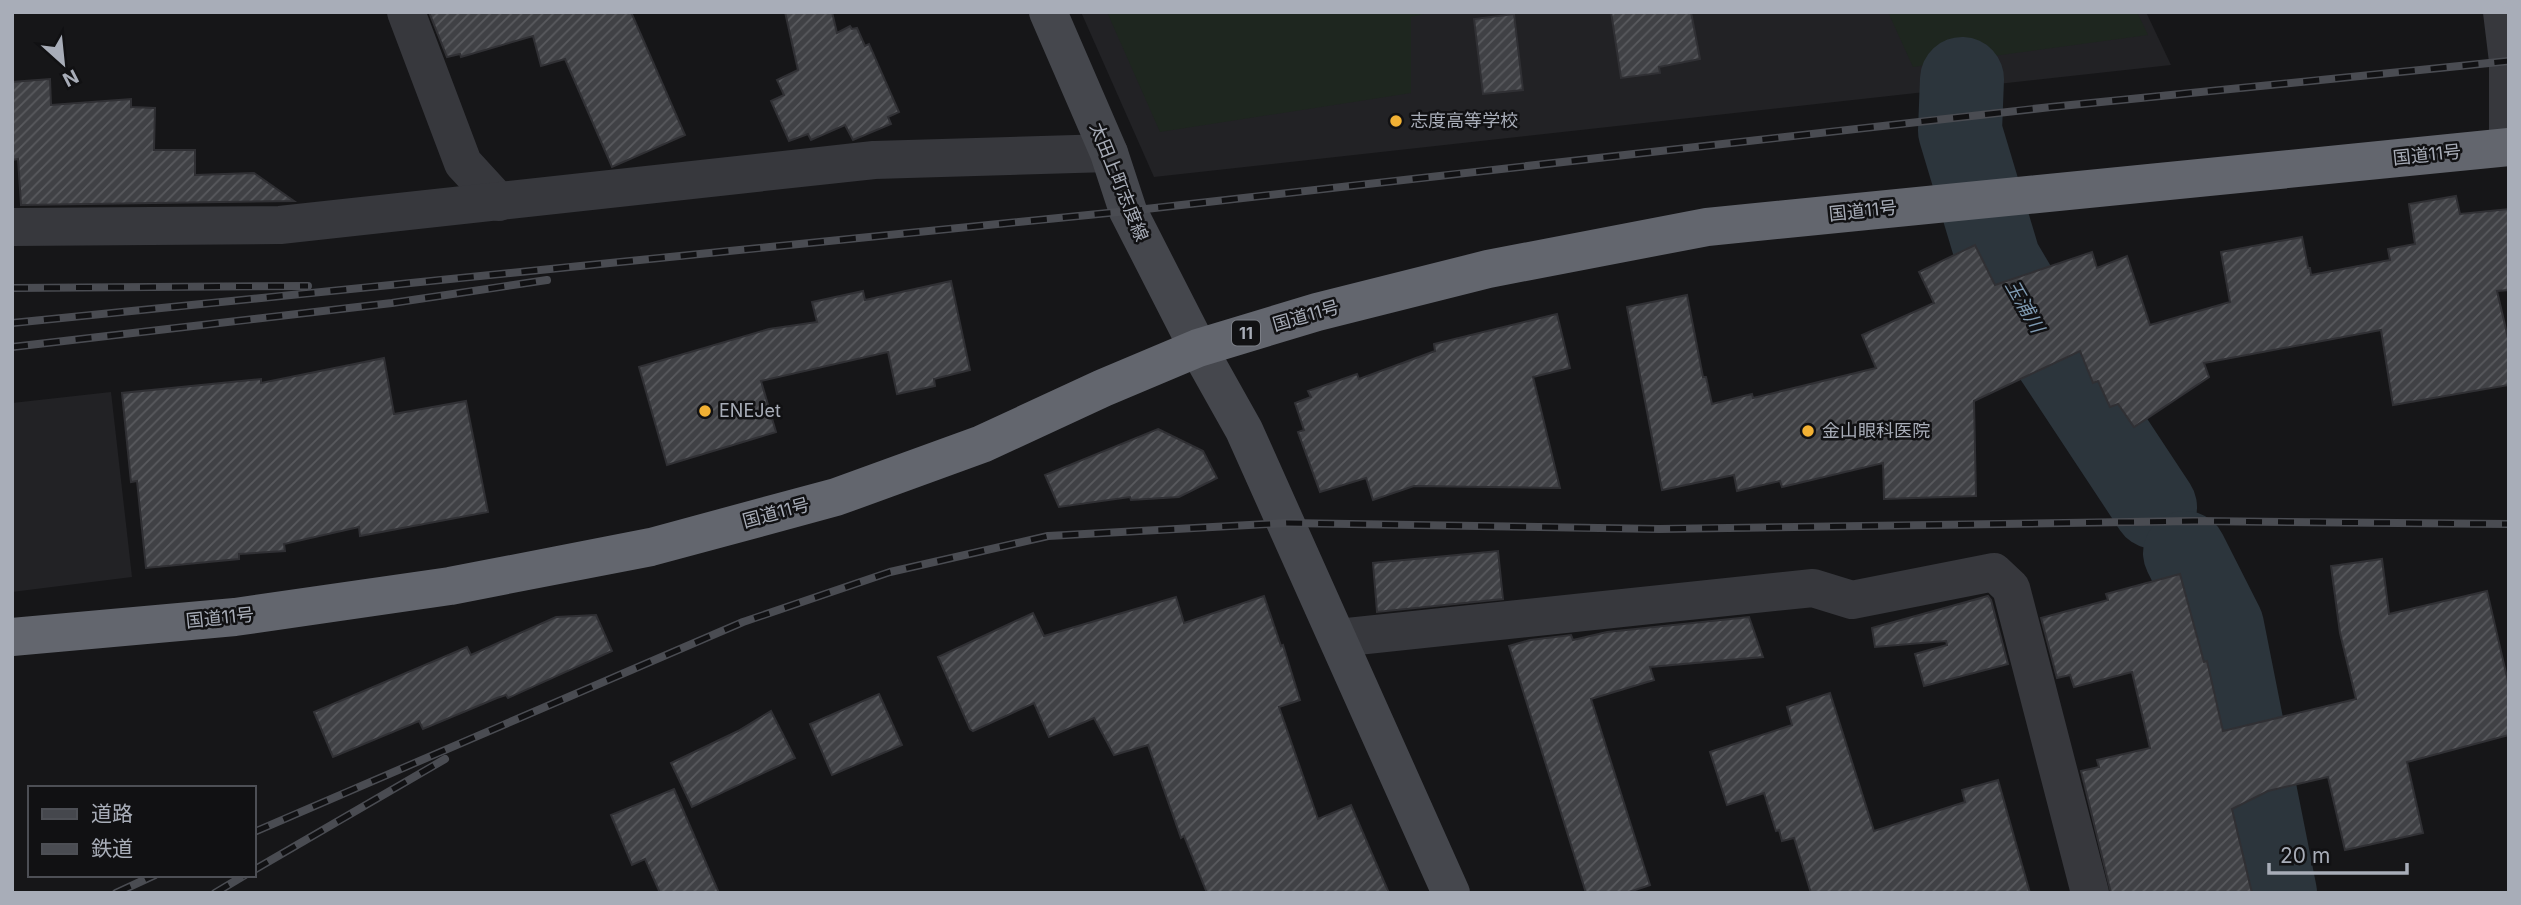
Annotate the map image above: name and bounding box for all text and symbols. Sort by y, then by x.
north arrow [28,28,98,98]
text: N [59,64,82,91]
place label: 志度高等学校 [1410,110,1518,131]
marker: 志度高等学校 [1388,113,1404,129]
street label: 太田上町志度線 [1086,119,1153,244]
street label: 国道11号 [2392,140,2462,169]
street label: 国道11号 [1828,196,1898,225]
water label: 玉浦川 [2000,276,2050,338]
street label: 国道11号 [1270,296,1342,335]
road number: 11 [1232,320,1260,346]
place label: ENEJet [719,400,781,421]
marker: ENEJet [697,403,713,419]
place label: 金山眼科医院 [1822,420,1930,441]
marker: 金山眼科医院 [1800,423,1816,439]
street label: 国道11号 [740,493,812,532]
street label: 国道11号 [185,603,255,632]
legend [28,786,256,877]
text: 道路 [91,801,133,826]
scale bar [2269,832,2407,876]
text: 鉄道 [91,836,133,861]
text: 20 m [2280,843,2330,868]

